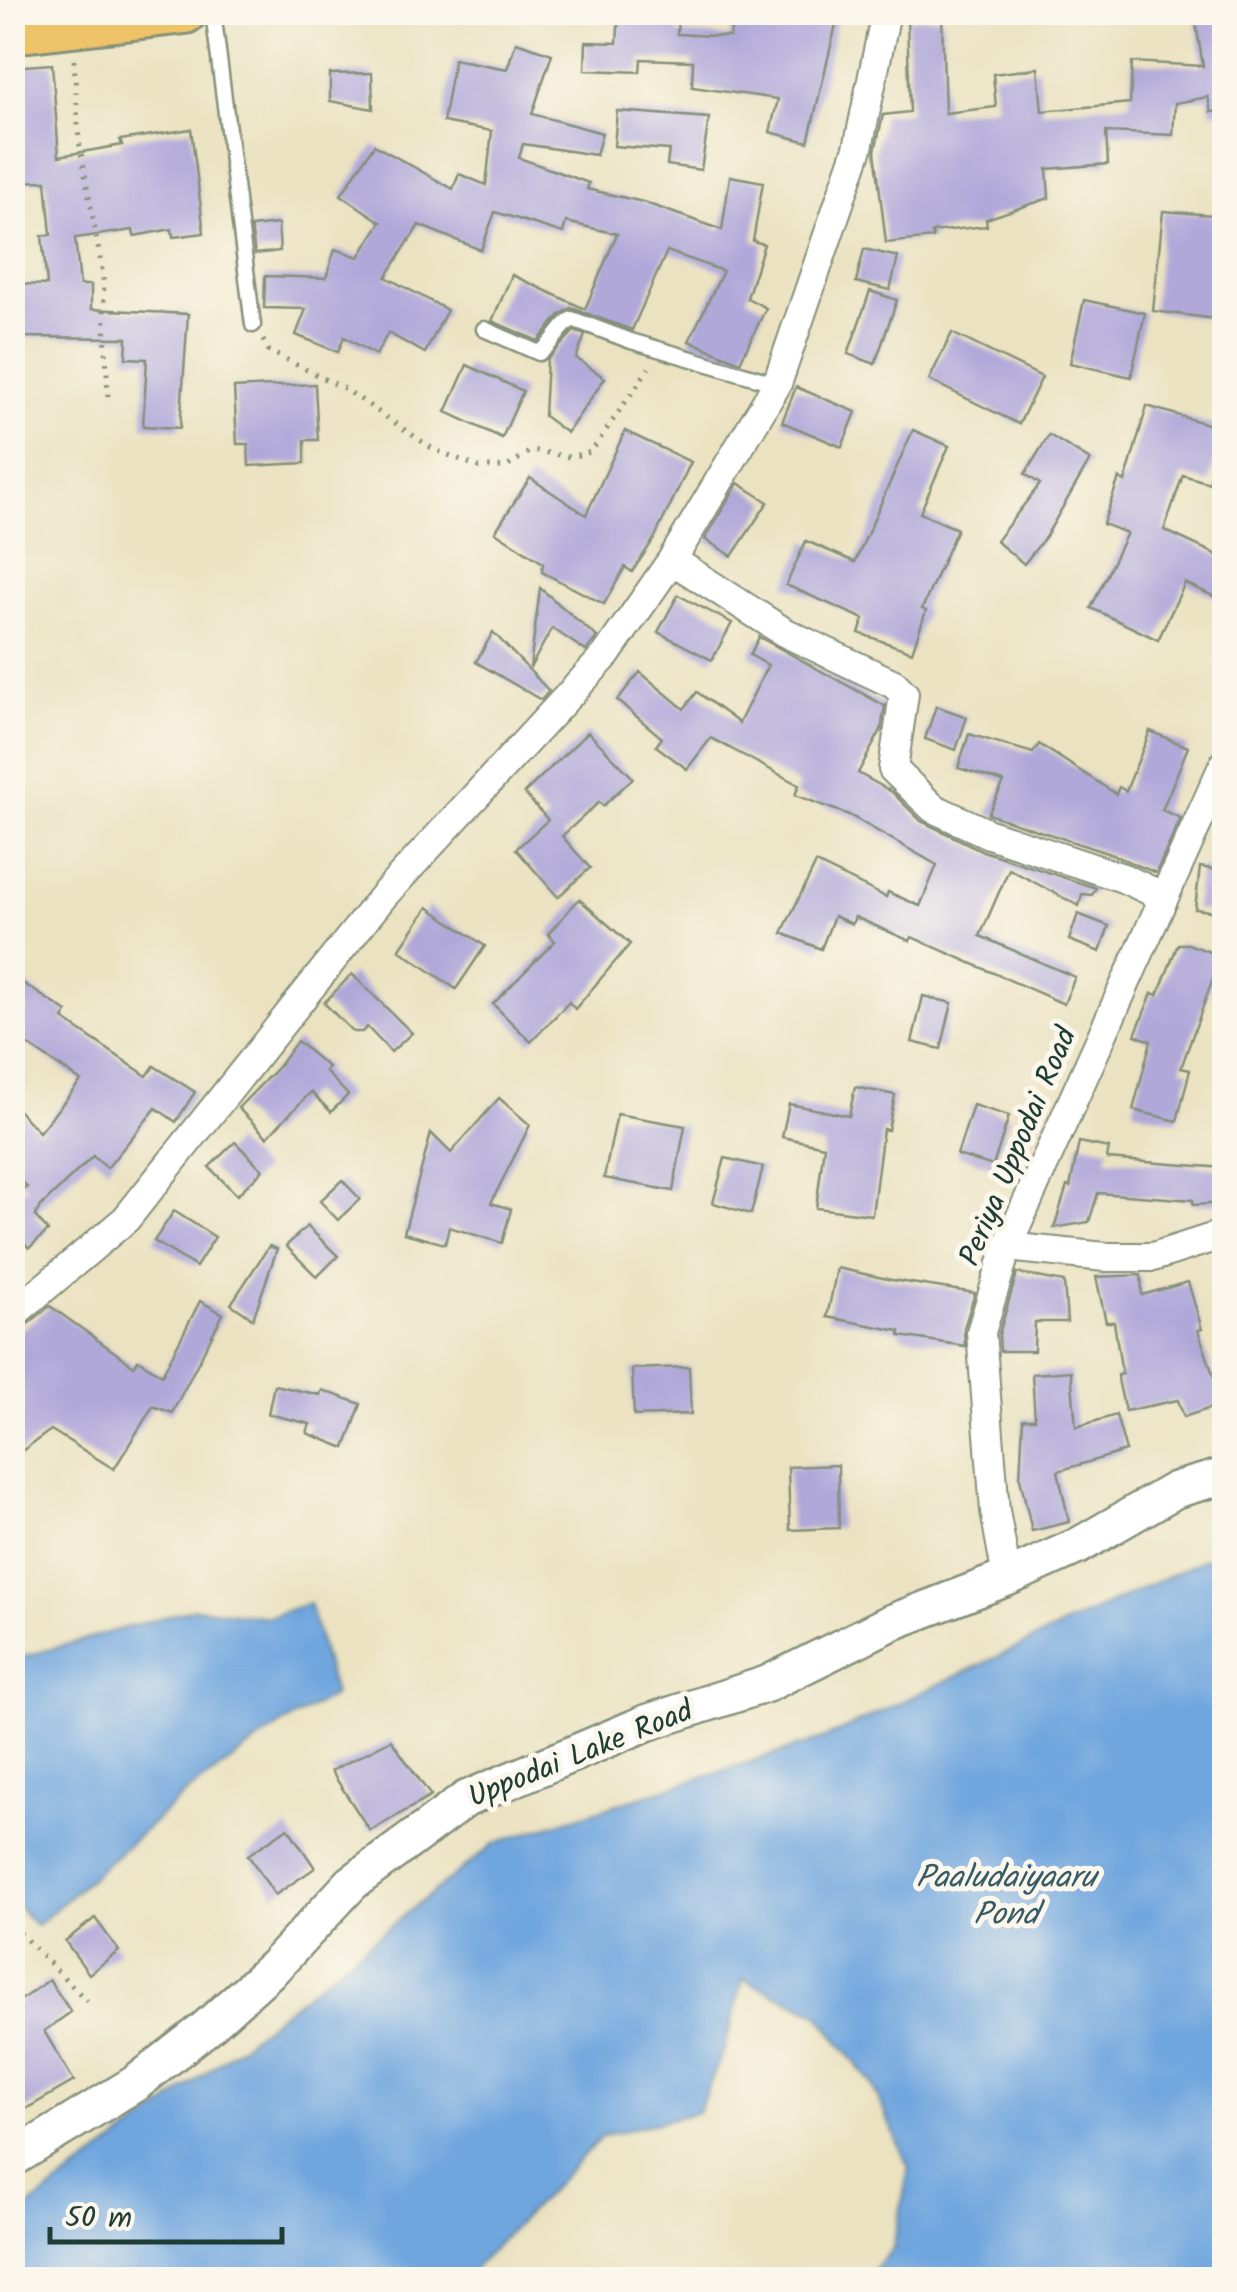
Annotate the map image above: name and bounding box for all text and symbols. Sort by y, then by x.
street label: Periya Uppodai Road [947,1019,1091,1274]
street label: Uppodai Lake Road [461,1688,702,1822]
water label: Paaludaiyaaru Pond [916,1853,1100,1941]
scale bar [50,2182,282,2244]
text: 50 m [65,2195,132,2243]

